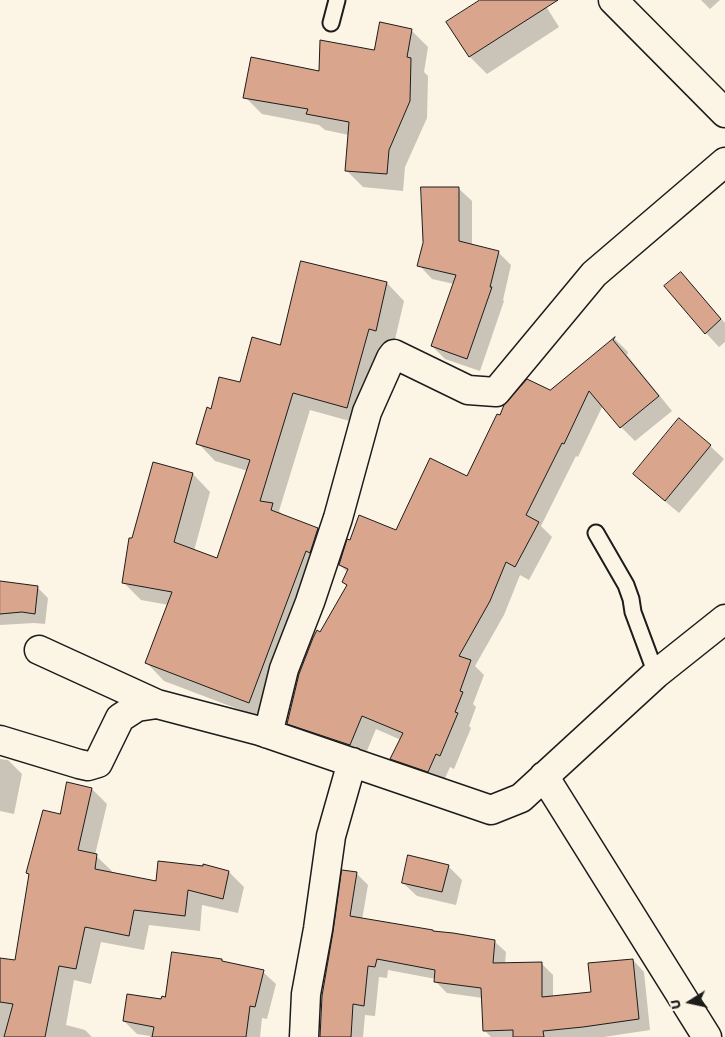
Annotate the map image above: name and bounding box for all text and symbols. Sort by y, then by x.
north arrow [665,977,715,1027]
text: U [666,998,685,1011]

